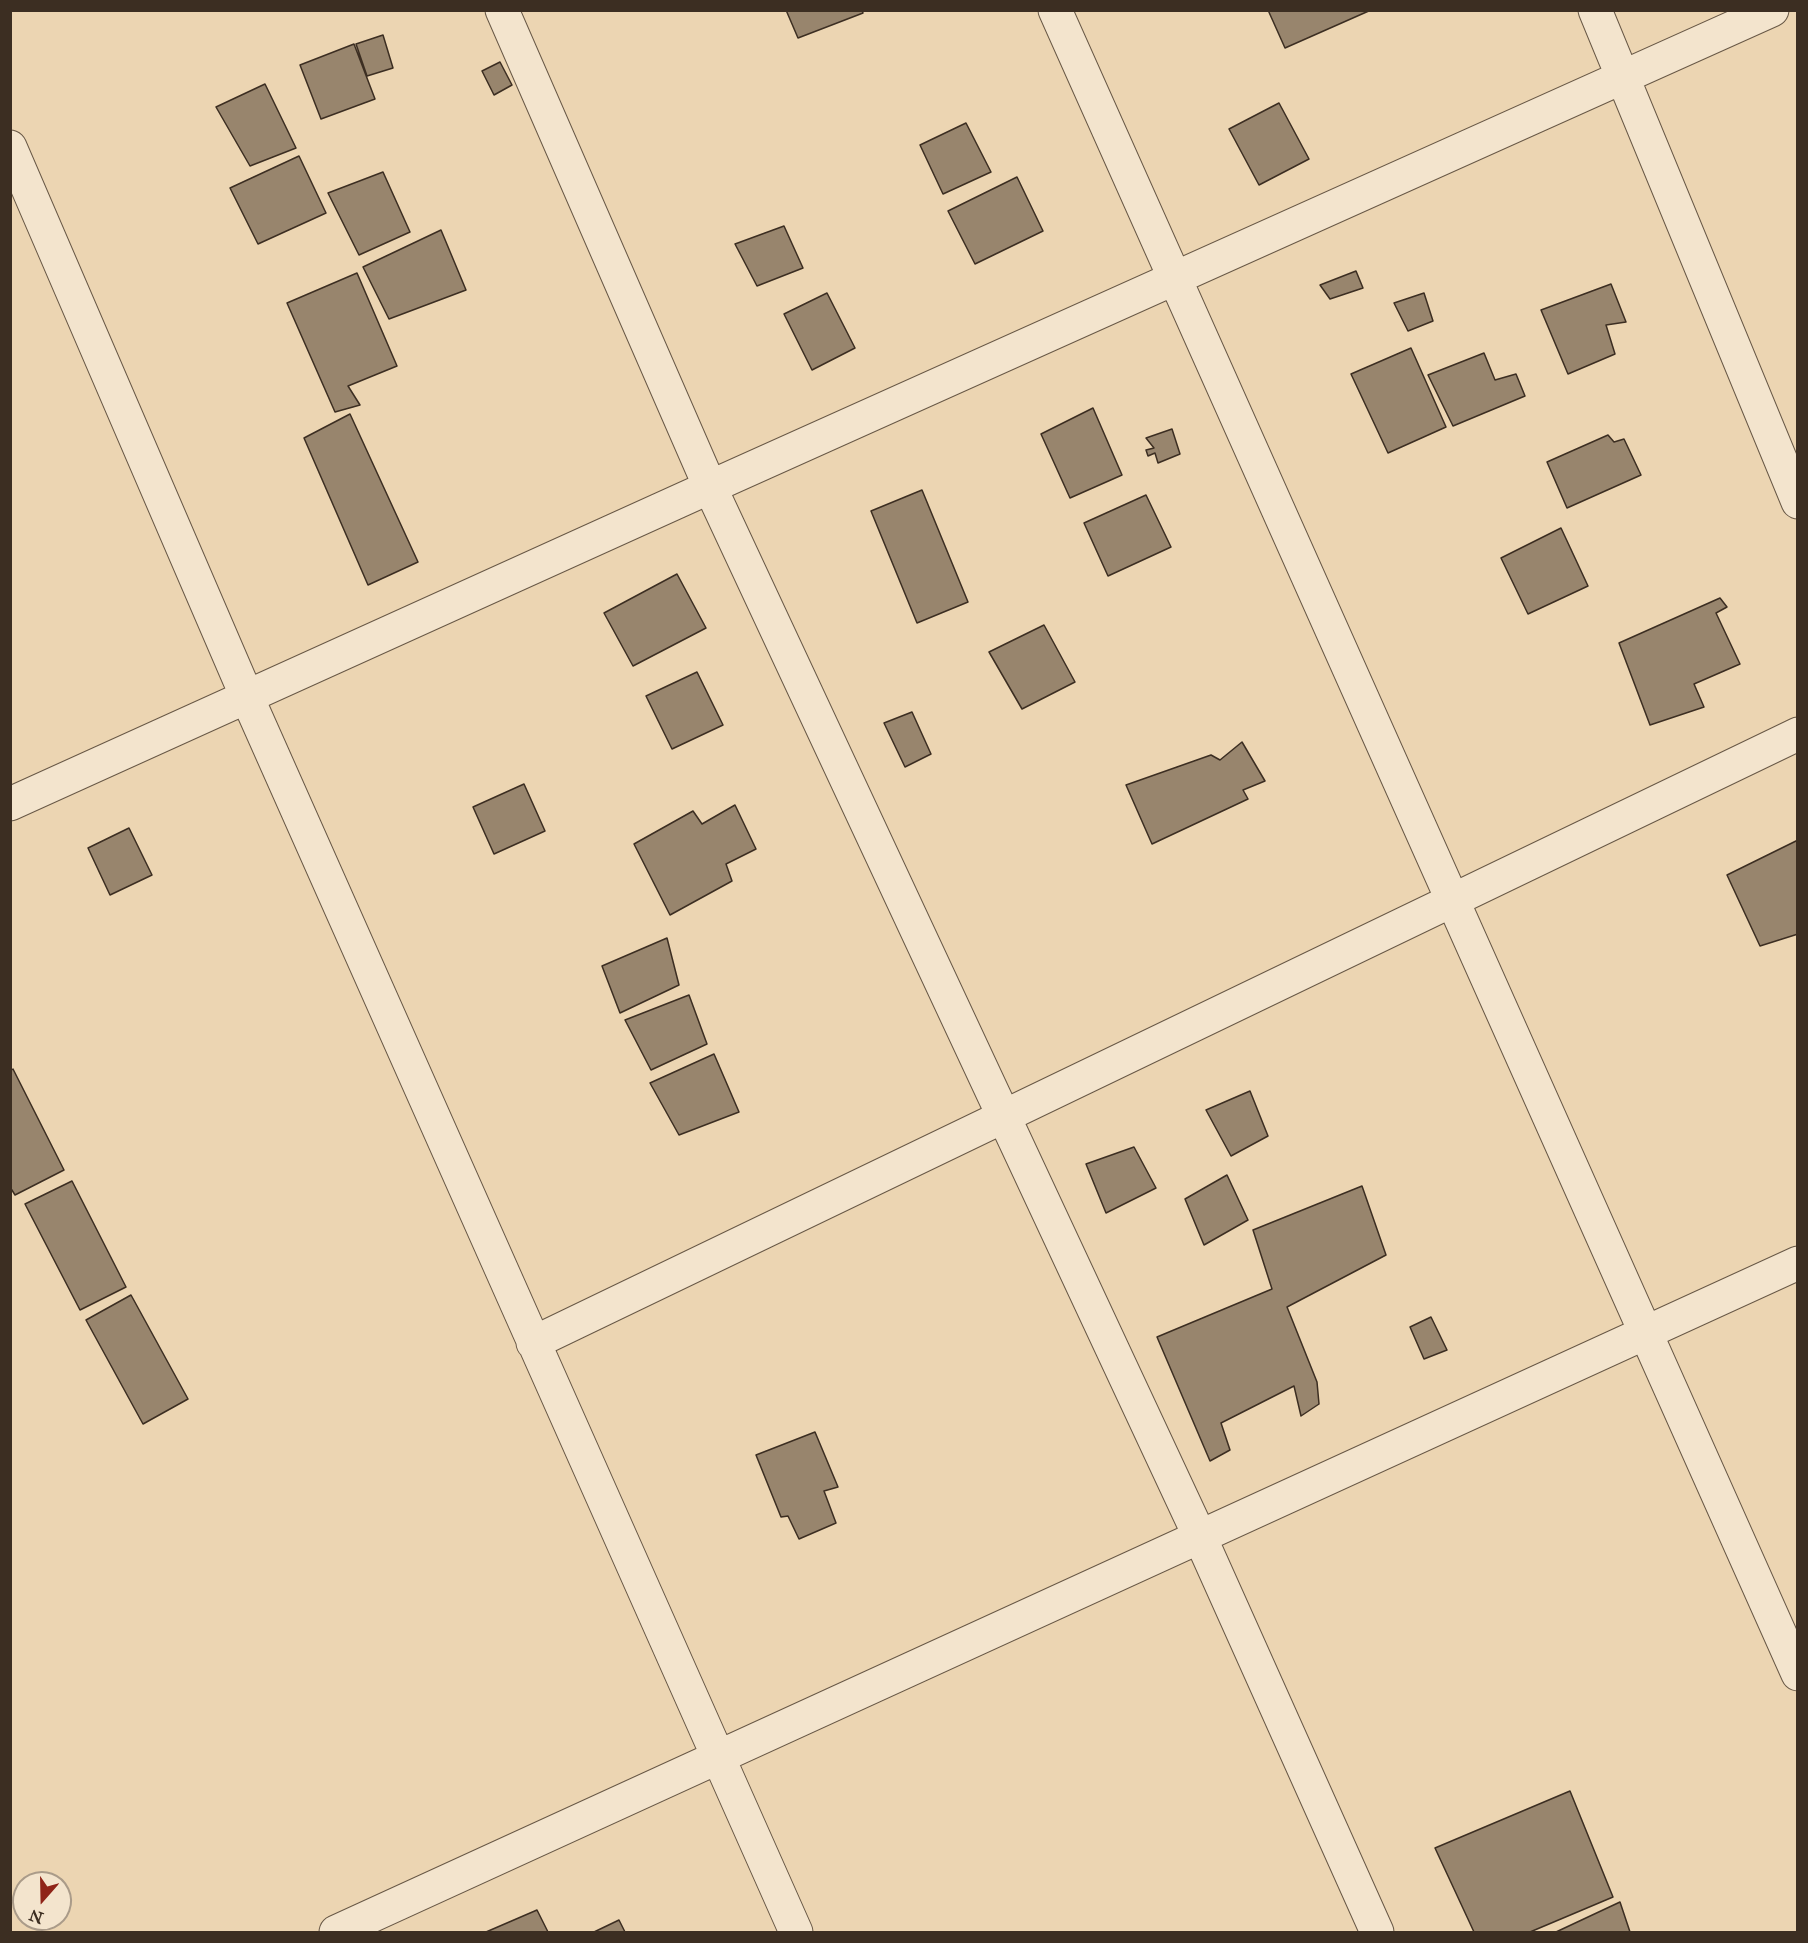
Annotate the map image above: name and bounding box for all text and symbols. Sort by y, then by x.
north arrow [12,1871,72,1931]
text: N [27,1905,46,1928]

